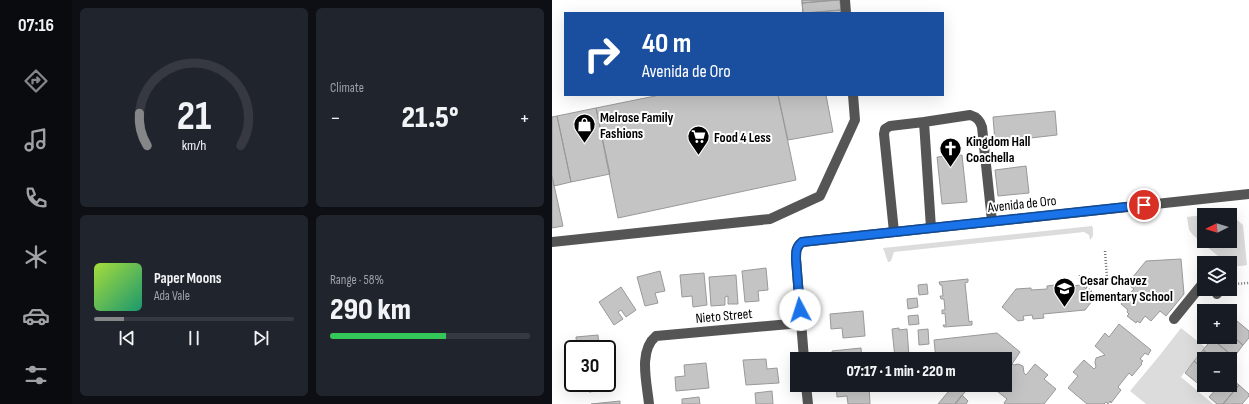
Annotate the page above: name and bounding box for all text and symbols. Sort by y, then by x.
text: 07:16 [18,15,54,36]
text: 40 m [642,27,691,60]
icon: right [576,28,628,80]
text: Avenida de Oro [642,61,731,82]
icon: directions [22,67,50,95]
text: Climate [330,80,364,96]
text: 21 [177,91,211,140]
text: 21.5° [401,100,459,136]
text: − [330,105,341,132]
text: + [519,105,530,132]
place label: Melrose Family Fashions [600,109,674,142]
shop icon: Melrose Family Fashions [571,112,597,145]
supermarket icon: Food 4 Less [686,124,712,157]
icon: music [22,126,50,154]
place label: Food 4 Less [714,129,771,146]
place label: Kingdom Hall Coachella [966,133,1030,166]
text: km/h [182,136,206,153]
church icon: Kingdom Hall Coachella [938,136,964,169]
icon: phone [22,184,50,212]
pin [1127,188,1161,222]
street label: Avenida de Oro [986,192,1057,216]
icon: arrive [1133,194,1155,216]
north arrow [1197,208,1237,248]
map controls [1197,208,1237,392]
icon: climate [22,243,50,271]
button: layers [1197,256,1237,296]
text: Paper Moons [154,269,222,288]
text: Range · 58% [330,272,384,288]
place label: Cesar Chavez Elementary School [1080,272,1173,305]
school or university icon: Cesar Chavez Elementary School [1052,275,1078,308]
text: Ada Vale [154,288,190,304]
position arrow [779,289,821,331]
text: 290 km [330,292,411,328]
icon: car [22,302,50,330]
button: + [1197,304,1237,344]
street label: Nieto Street [695,305,753,327]
icon: previous [116,327,138,349]
icon: pause [183,327,205,349]
icon: next [250,327,272,349]
speed limit sign: 30 [564,340,616,392]
button: − [1197,352,1237,392]
icon: filters [22,361,50,389]
text: 07:17 · 1 min · 220 m [846,362,956,381]

